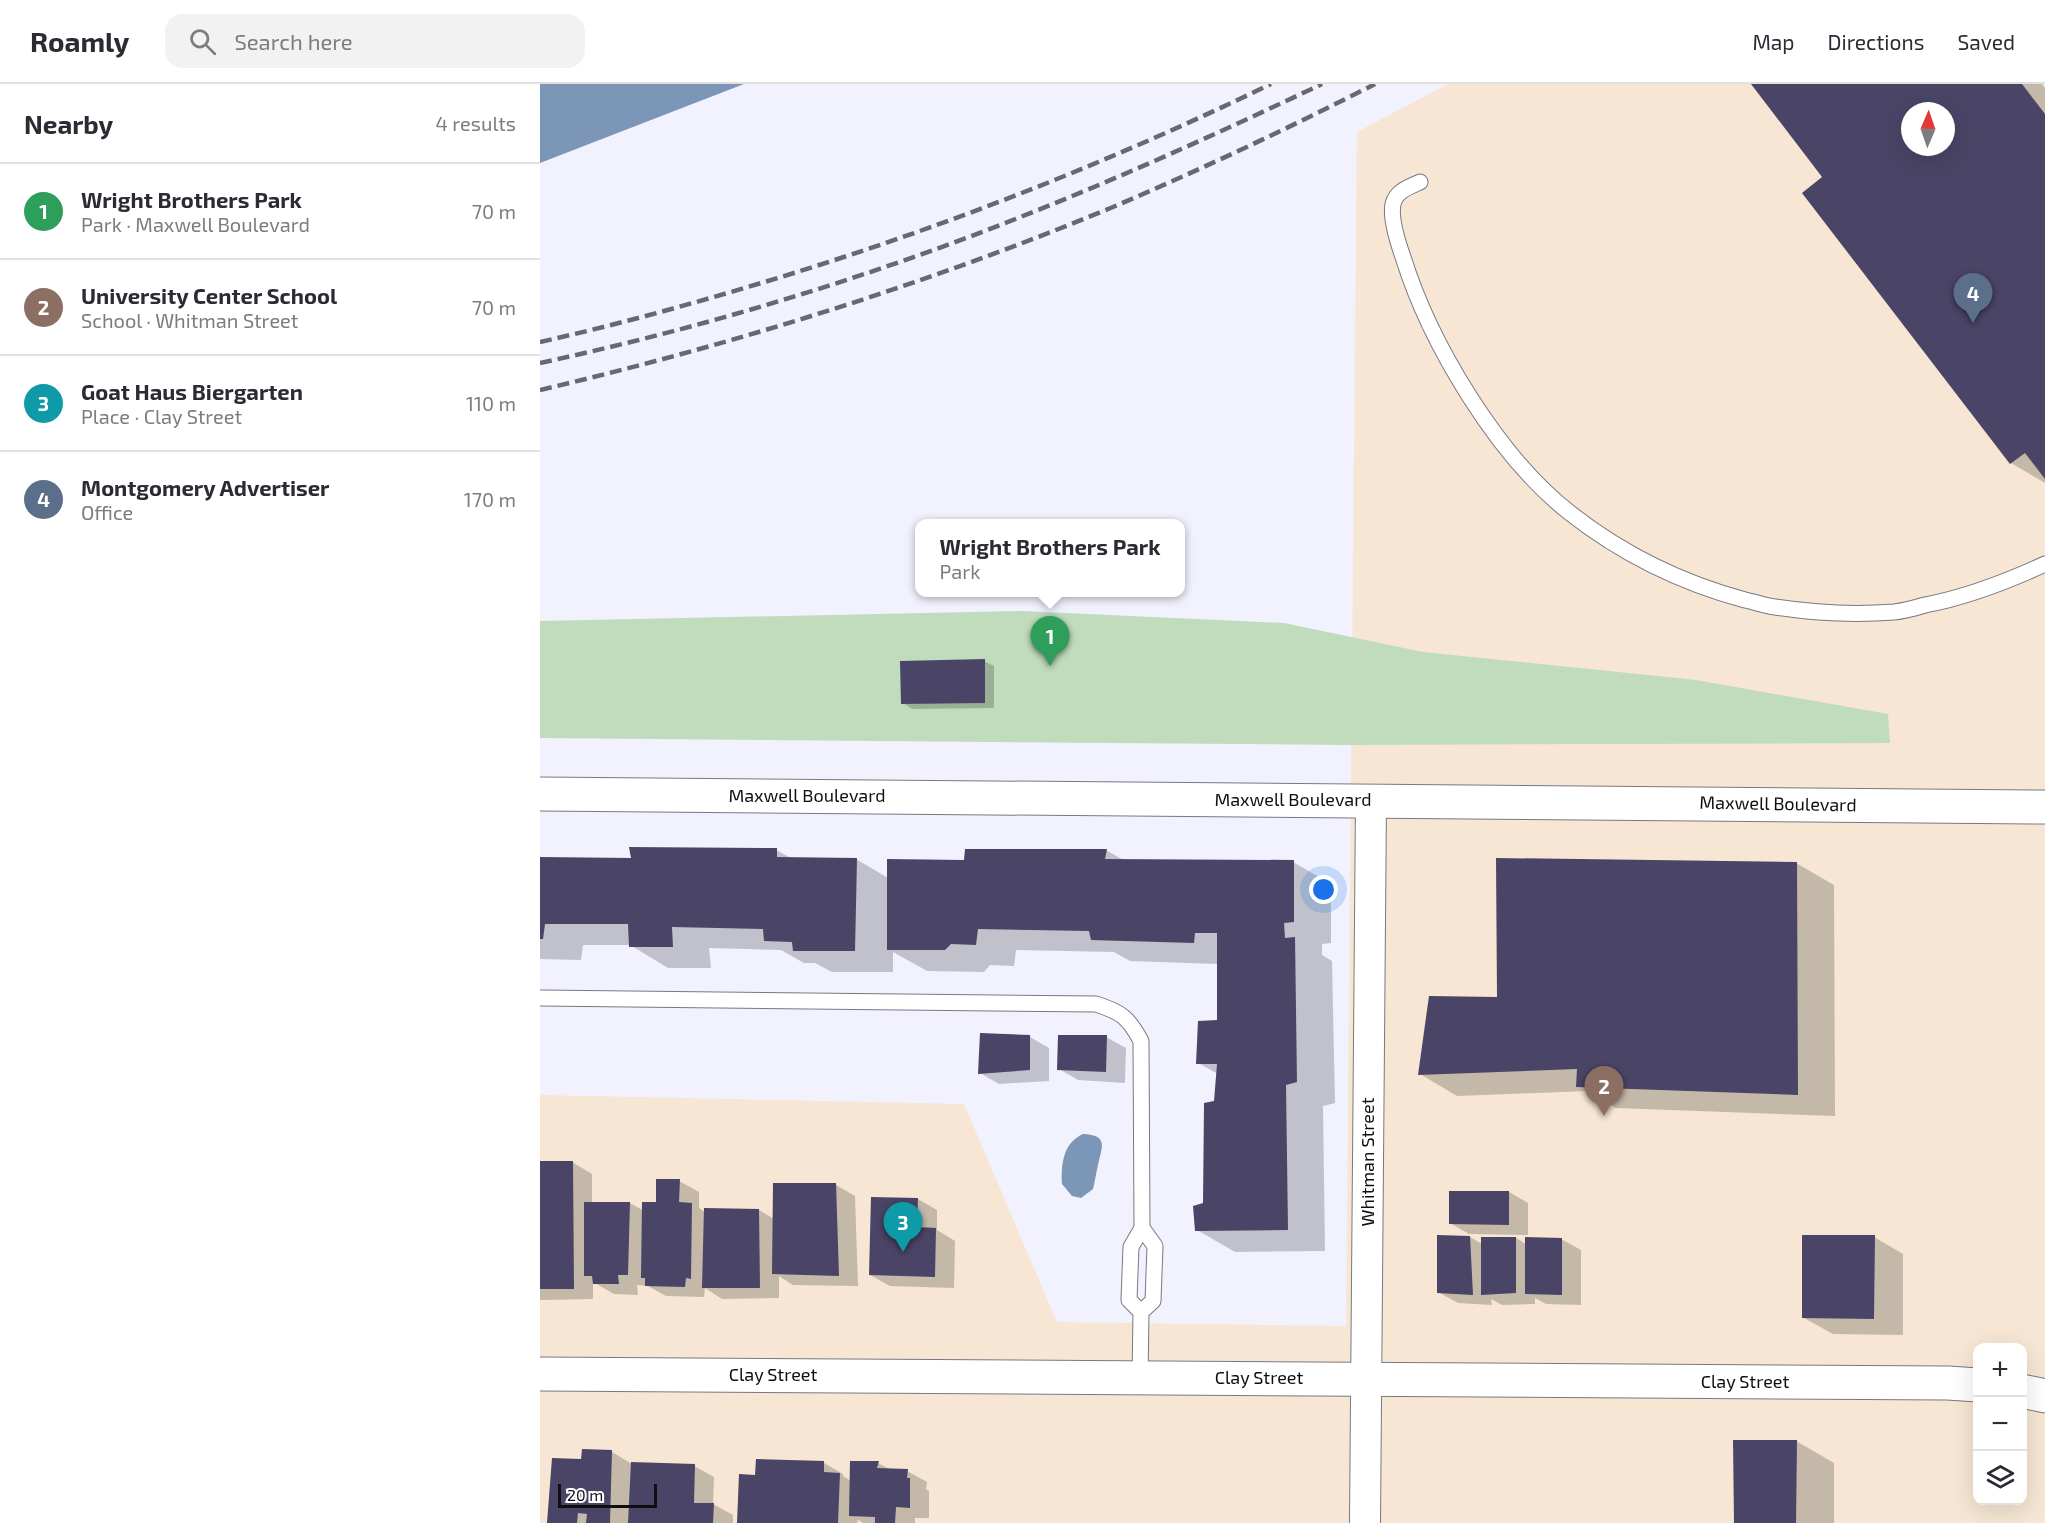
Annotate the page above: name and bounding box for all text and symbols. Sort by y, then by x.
search box [165,14,585,68]
text: Roamly [30,24,129,58]
icon: search [186,25,219,58]
text: Search here [234,28,353,54]
text: Map [1752,29,1795,54]
text: Directions [1828,29,1924,54]
text: Saved [1957,29,2015,54]
north arrow [1901,102,1955,156]
text: Nearby [24,108,113,139]
text: 4 results [436,111,516,135]
text: Wright Brothers Park [81,186,302,212]
text: 1 [39,199,48,223]
text: 70 m [472,199,516,223]
text: Park · Maxwell Boulevard [81,212,310,236]
pin: 4 [1954,274,1992,323]
text: University Center School [81,282,337,308]
text: 2 [38,295,49,319]
text: 70 m [472,295,516,319]
text: School · Whitman Street [81,308,298,332]
text: Goat Haus Biergarten [81,378,303,404]
text: 3 [38,391,49,415]
text: 110 m [466,391,516,415]
text: Place · Clay Street [81,404,242,428]
text: Montgomery Advertiser [81,474,330,500]
text: 4 [37,487,50,511]
text: 170 m [464,487,516,511]
text: Office [81,500,133,524]
popup [915,519,1185,597]
text: Wright Brothers Park [940,533,1160,559]
text: Park [940,559,980,583]
pin: 1 [1030,616,1070,666]
street label: Maxwell Boulevard [728,784,886,806]
street label: Maxwell Boulevard [1214,788,1372,810]
street label: Maxwell Boulevard [1699,791,1857,815]
your location [1309,875,1338,904]
pin: 2 [1584,1066,1624,1116]
street label: Whitman Street [1356,1097,1378,1227]
pin: 3 [884,1202,922,1252]
map controls [1973,1343,2027,1505]
button: + [1973,1343,2027,1397]
street label: Clay Street [729,1363,817,1385]
street label: Clay Street [1215,1366,1303,1388]
street label: Clay Street [1701,1370,1789,1392]
button: − [1973,1397,2027,1451]
button: layers [1973,1451,2027,1505]
scale bar [558,1481,657,1508]
text: 20 m [567,1485,603,1504]

